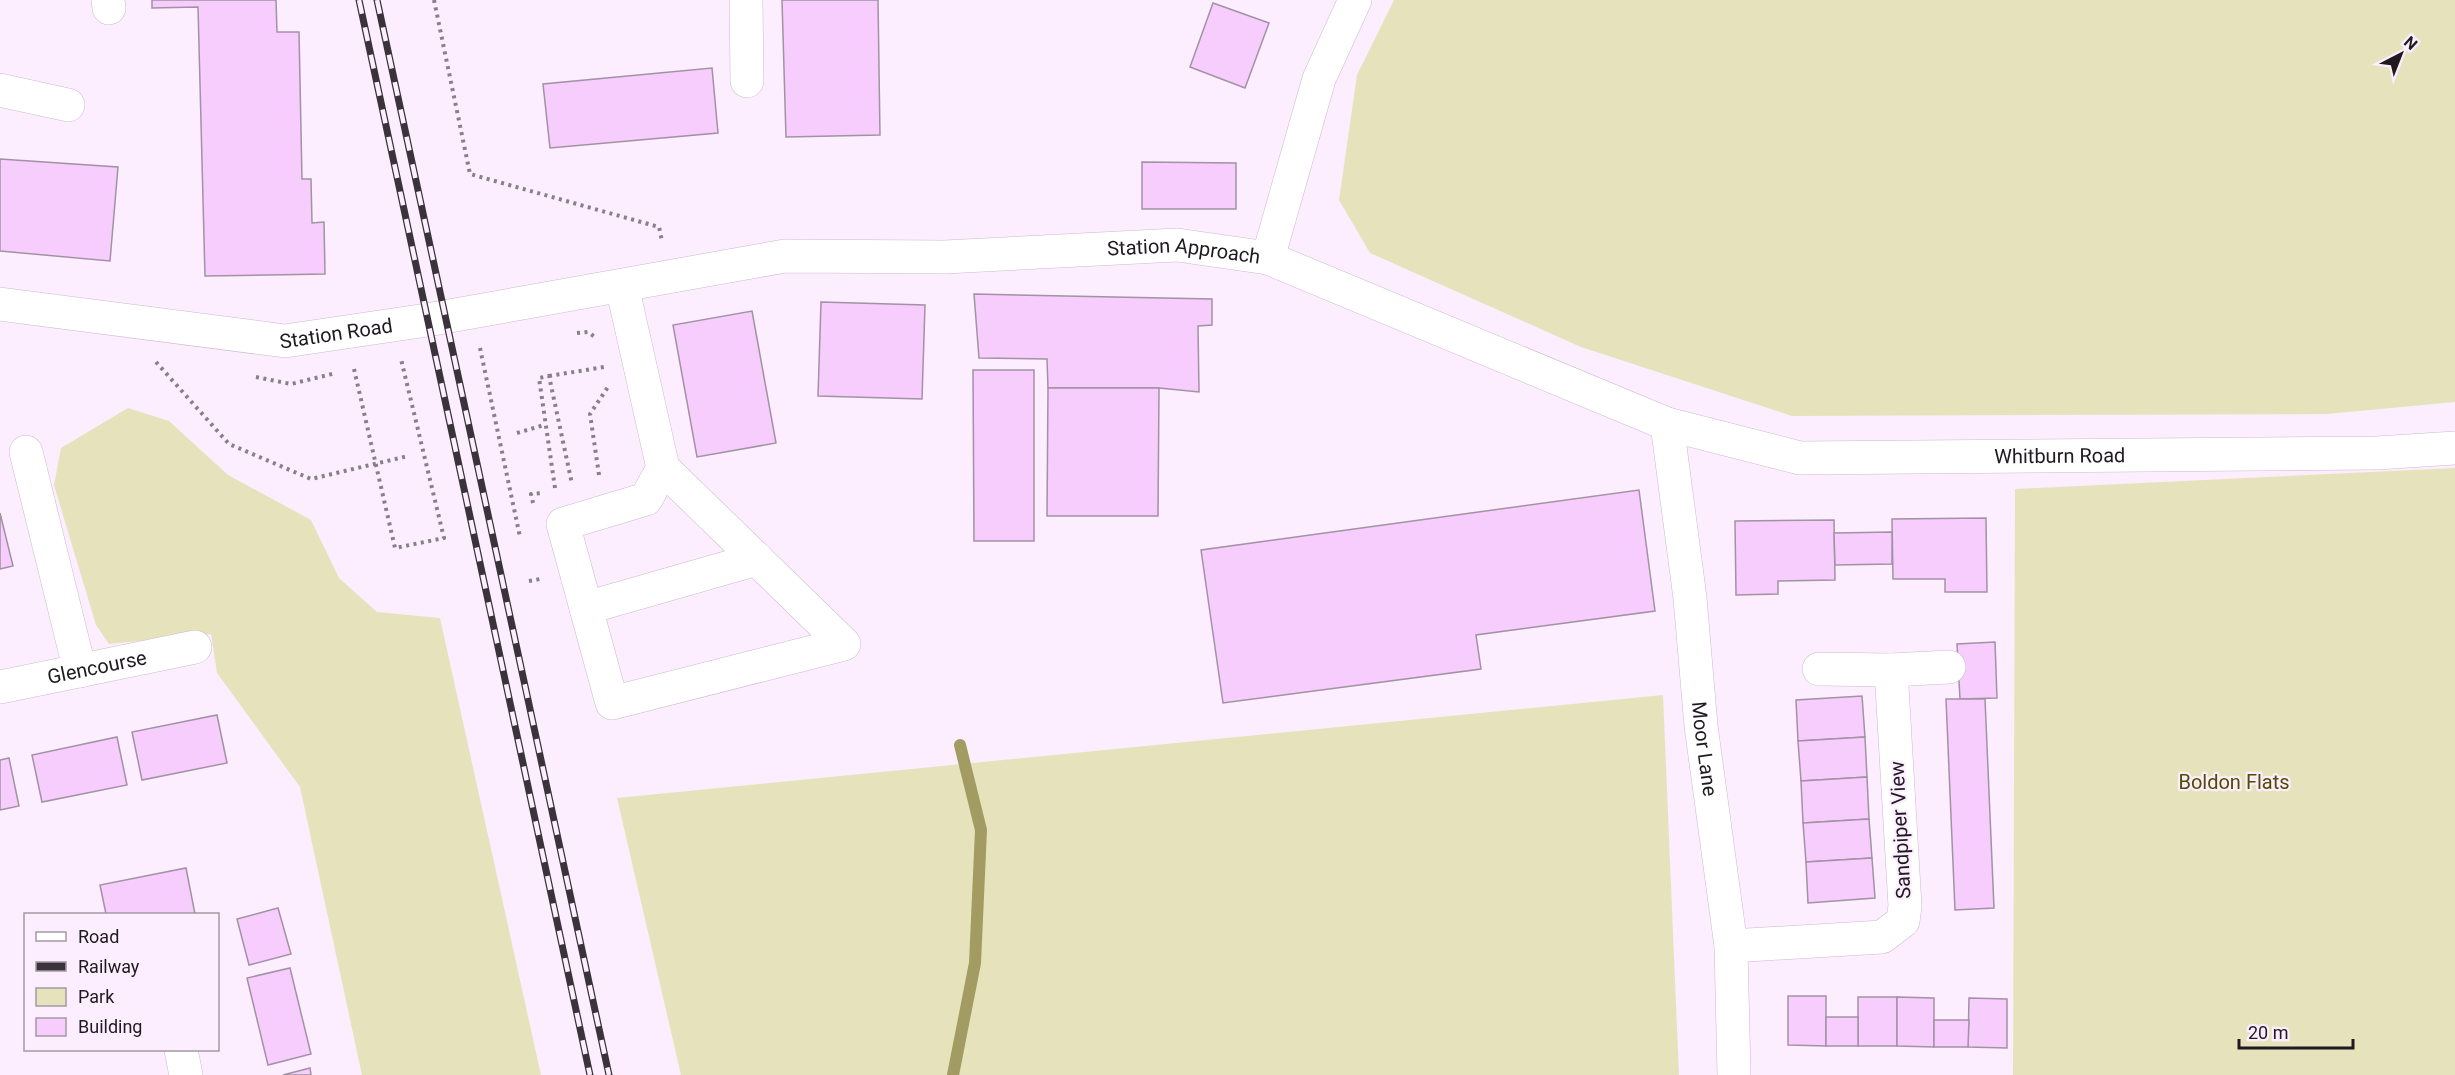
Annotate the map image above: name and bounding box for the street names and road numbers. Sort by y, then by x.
street label: Station Approach [1107,233,1262,269]
street label: Station Road [278,313,394,354]
street label: Whitburn Road [1994,443,2125,468]
street label: Glencourse [45,645,149,689]
street label: Moor Lane [1687,700,1722,798]
street label: Sandpiper View [1884,760,1916,900]

